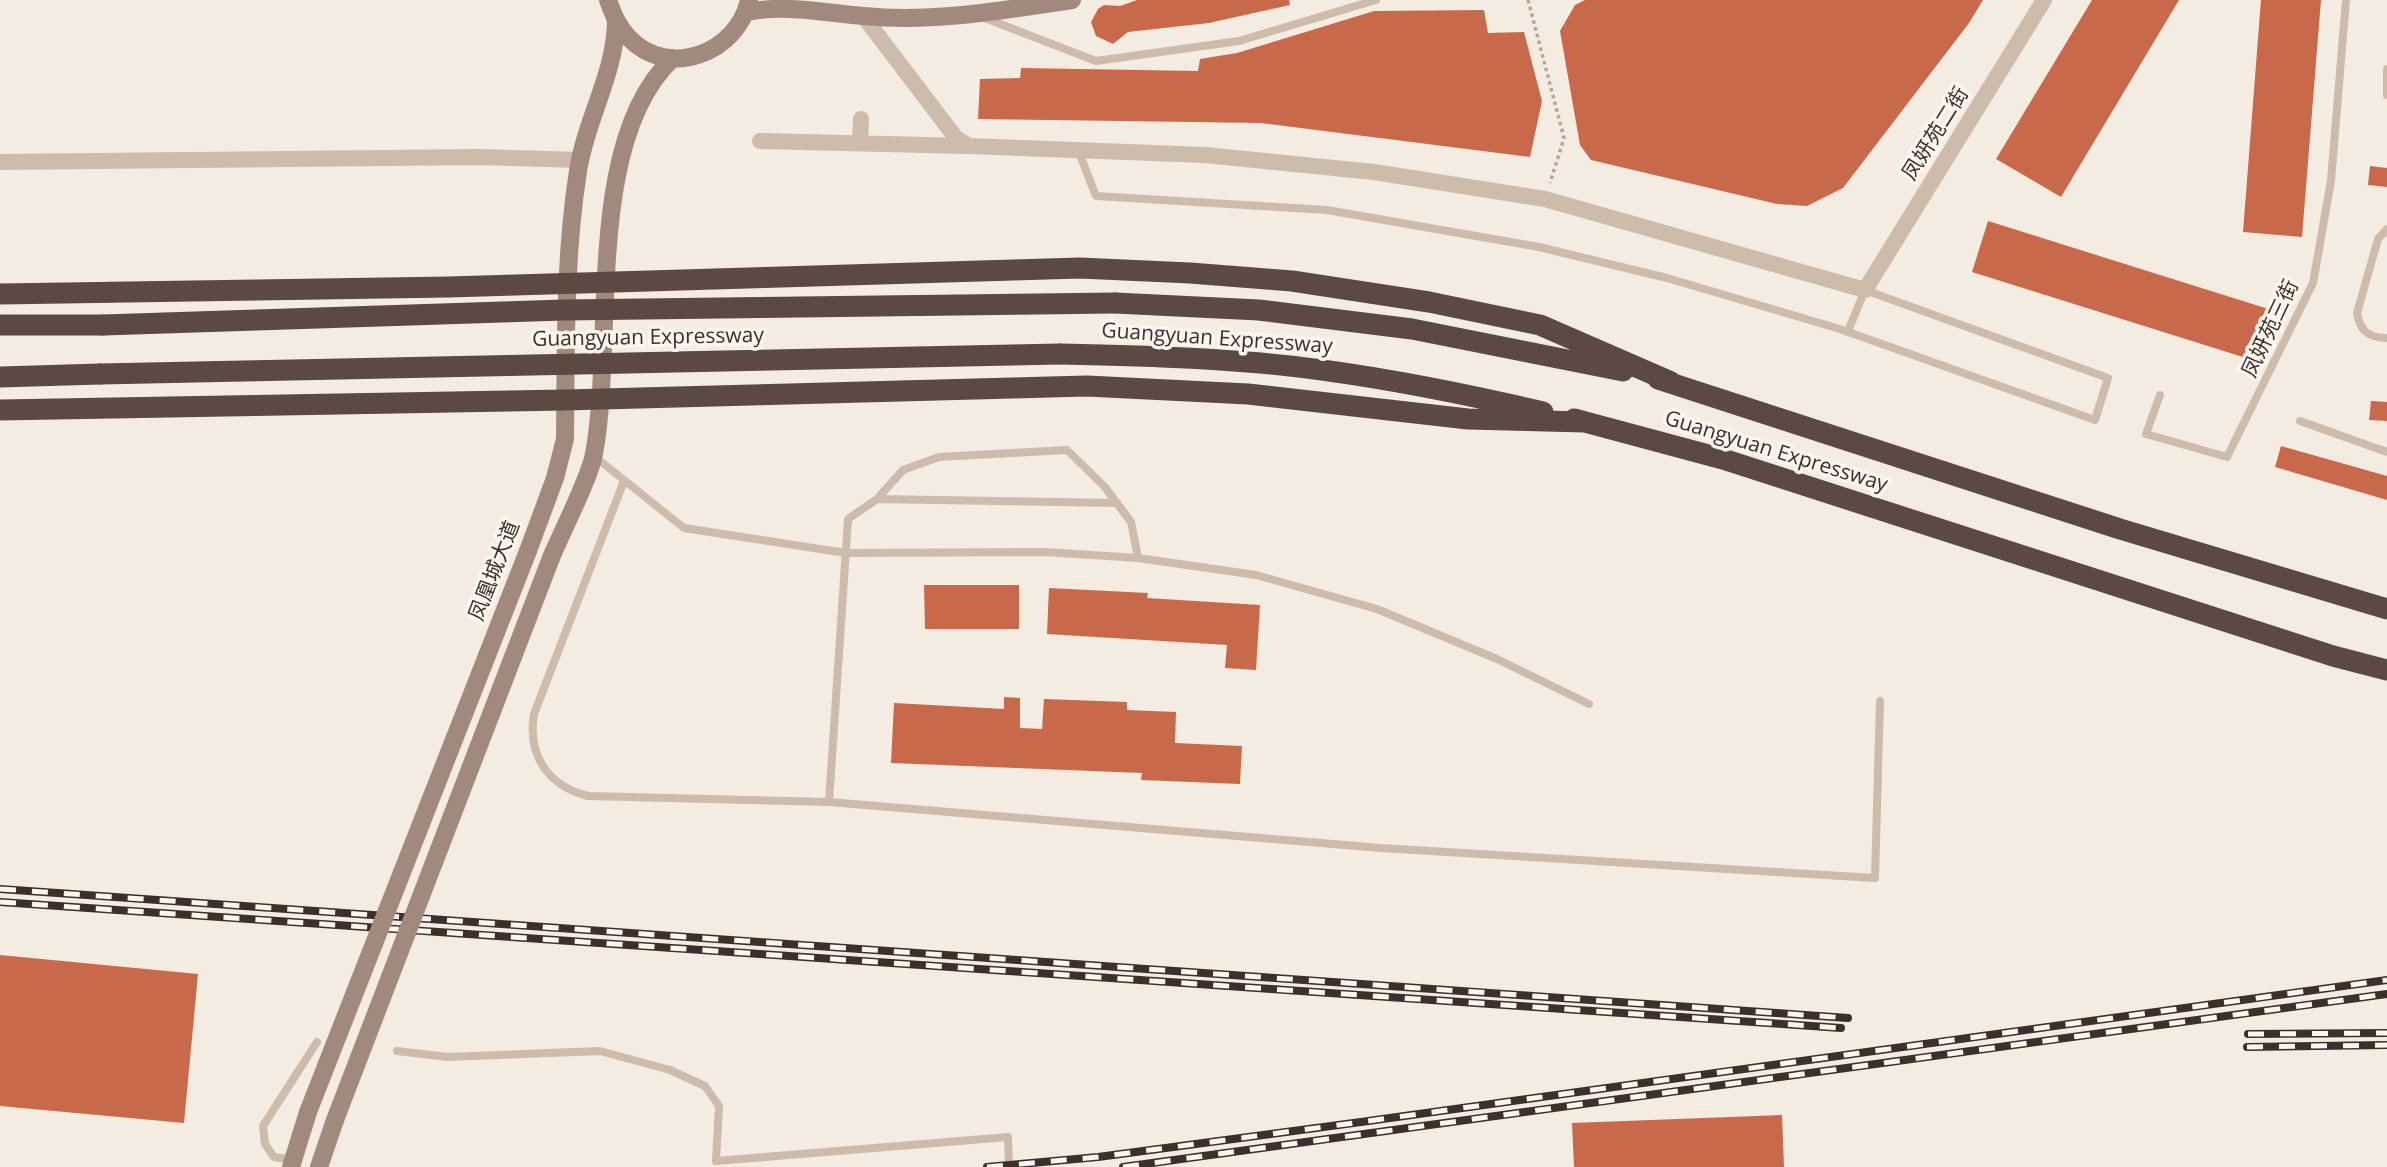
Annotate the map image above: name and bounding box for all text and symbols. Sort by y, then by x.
street label: 凤妍苑二街 [1897,83,1975,185]
street label: 凤妍苑三街 [2237,276,2305,382]
street label: Guangyuan Expressway [1100,318,1334,360]
street label: Guangyuan Expressway [532,323,764,353]
street label: Guangyuan Expressway [1661,406,1891,498]
street label: 凤凰城大道 [464,517,526,625]

